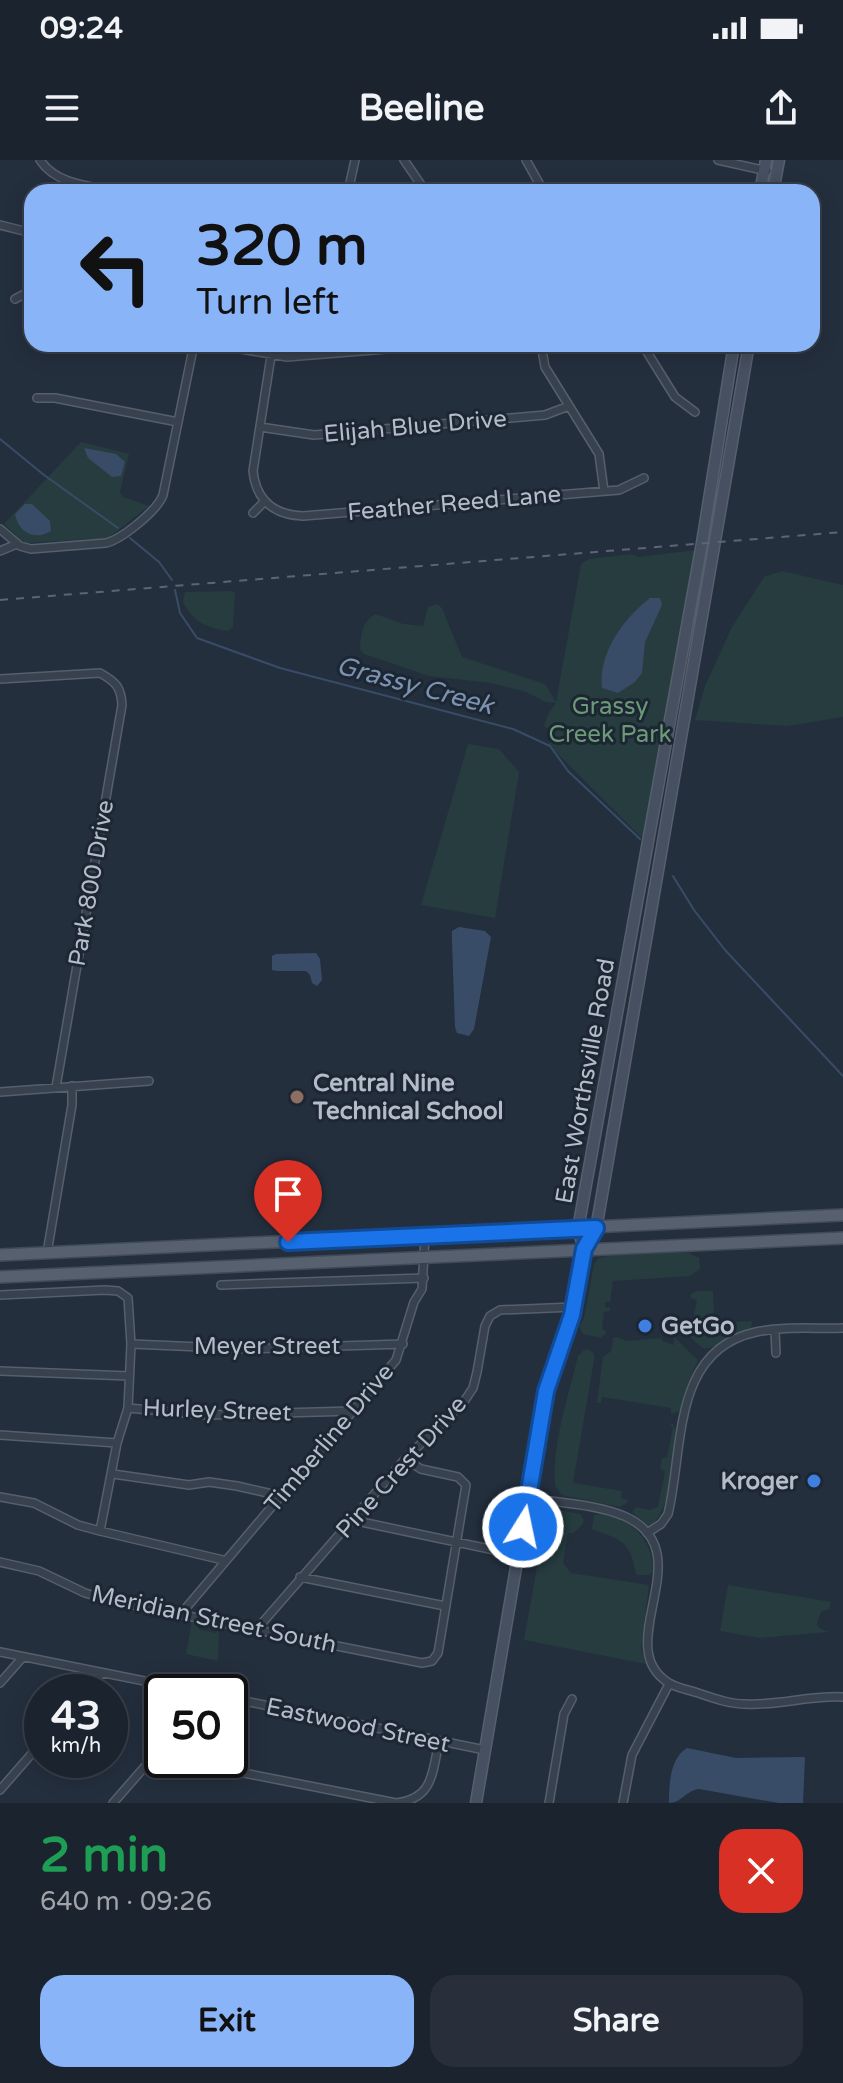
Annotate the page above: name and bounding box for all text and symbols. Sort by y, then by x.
text: 09:24 [40,10,123,47]
icon: menu [40,86,84,130]
icon: share [759,86,803,130]
text: Beeline [359,87,484,130]
text: 320 m [196,213,367,280]
icon: left [64,216,168,320]
text: Turn left [196,281,339,324]
street label: Elijah Blue Drive [322,404,508,449]
street label: Feather Reed Lane [346,480,562,527]
water label: Grassy Creek [333,650,498,722]
park label: Grassy Creek Park [548,692,672,749]
street label: Park 800 Drive [63,798,120,968]
street label: East Worthsville Road [550,956,621,1206]
place label: Central Nine Technical School [312,1069,504,1126]
marker: Central Nine Technical School [288,1088,306,1106]
pin [254,1160,322,1242]
icon: arrive [266,1172,310,1216]
place label: GetGo [661,1312,735,1341]
marker: GetGo [636,1317,654,1335]
street label: Meyer Street [194,1332,340,1361]
street label: Timberline Drive [259,1358,400,1519]
street label: Pine Crest Drive [330,1390,473,1544]
street label: Hurley Street [142,1393,292,1428]
place label: Kroger [721,1467,799,1496]
marker: Kroger [805,1472,823,1490]
position arrow [481,1485,565,1569]
street label: Meridian Street South [89,1579,339,1660]
speed limit sign: 50 [144,1674,248,1778]
text: 43 [51,1692,101,1740]
street label: Eastwood Street [263,1692,452,1759]
text: km/h [51,1734,101,1758]
text: 2 min [40,1827,168,1885]
button: close [719,1829,803,1913]
text: 640 m · 09:26 [40,1886,212,1917]
button: Exit [40,1975,414,2067]
button: Share [430,1975,803,2067]

